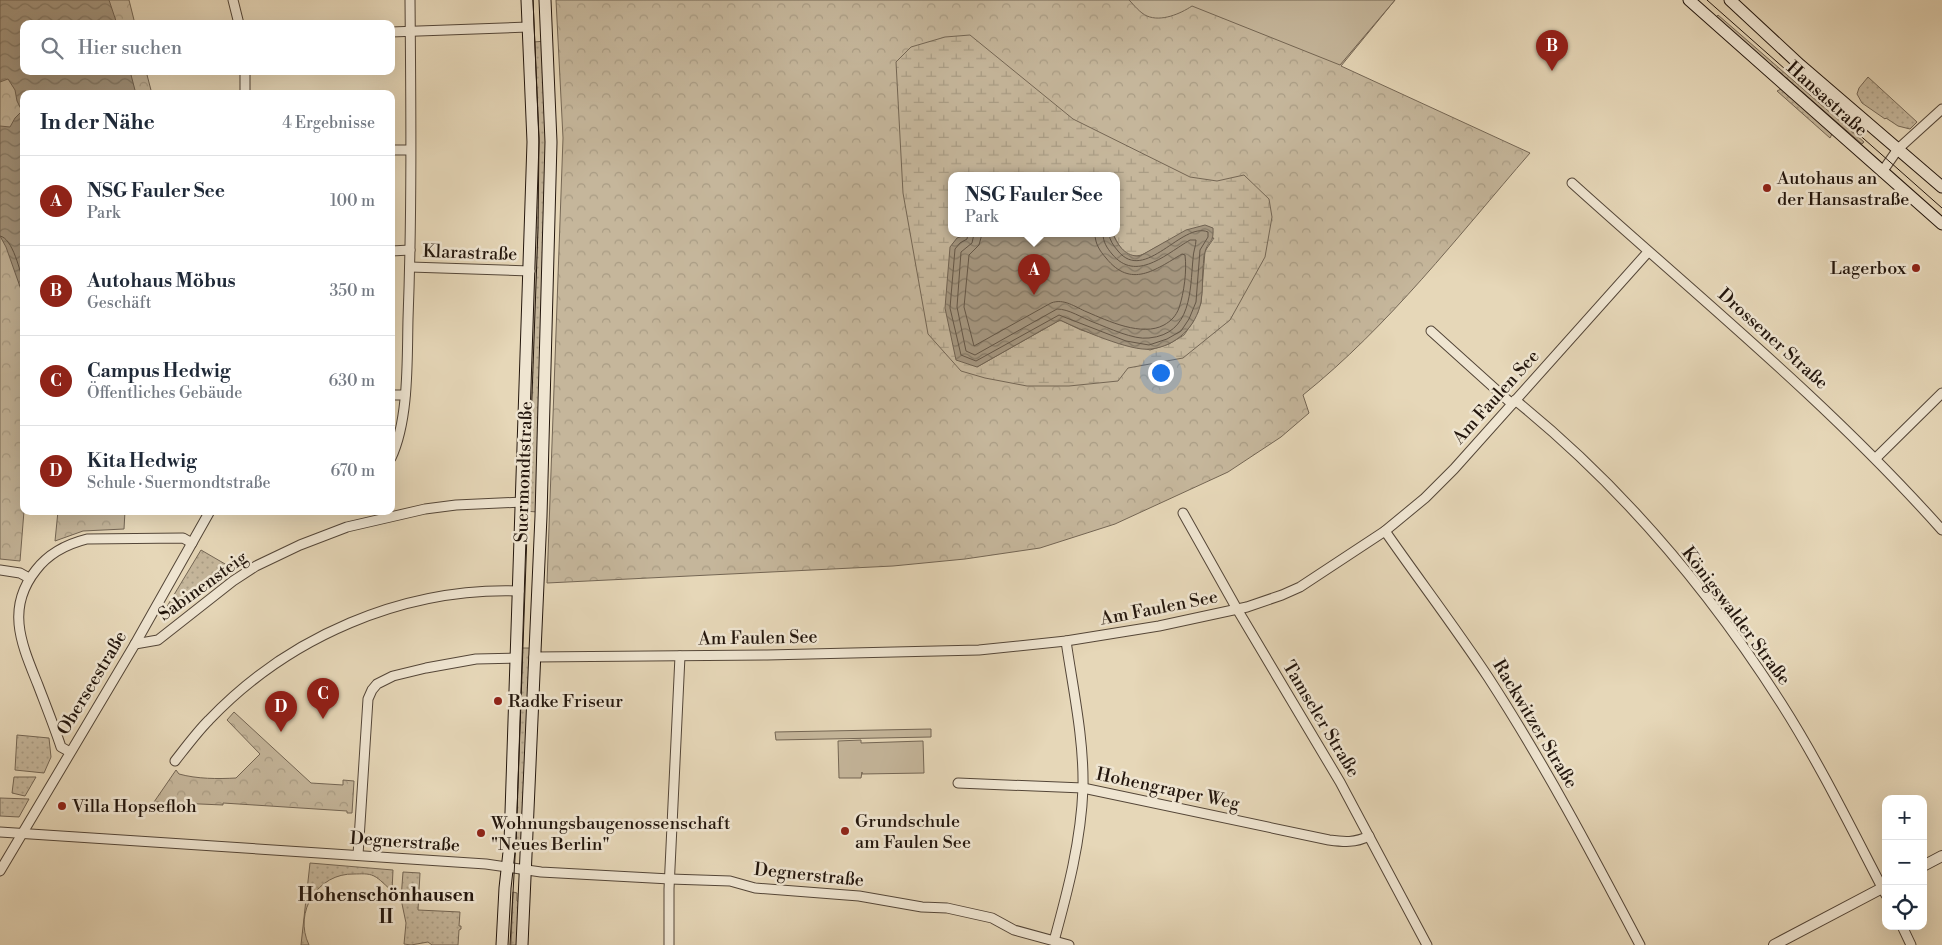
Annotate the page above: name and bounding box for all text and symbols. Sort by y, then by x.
search box [20,20,395,75]
pin: B [1536,30,1568,71]
icon: search [38,34,66,62]
text: Hier suchen [78,36,182,60]
street label: Hansastraße [1782,56,1872,142]
text: In der Nähe [40,110,155,136]
text: 4 Ergebnisse [282,113,375,133]
place label: Autohaus an der Hansastraße [1776,167,1909,211]
popup [948,172,1120,237]
text: NSG Fauler See [87,179,225,203]
marker: Autohaus an der Hansastraße [1761,182,1773,194]
text: NSG Fauler See [965,183,1103,207]
text: A [50,191,62,211]
text: 100 m [330,191,375,211]
text: Park [87,203,120,223]
text: Park [965,207,998,227]
street label: Klarastraße [422,240,518,266]
pin: A [1018,254,1050,295]
place label: Lagerbox [1830,257,1907,280]
marker: Lagerbox [1910,262,1922,274]
text: Autohaus Möbus [87,269,236,293]
text: B [50,281,62,301]
text: 350 m [329,281,375,301]
street label: Drossener Straße [1713,283,1833,395]
text: Geschäft [87,293,152,313]
street label: Am Faulen See [1447,345,1544,450]
text: Campus Hedwig [87,359,231,383]
your location [1148,360,1174,386]
text: C [50,371,62,391]
text: 630 m [329,371,375,391]
text: Öffentliches Gebäude [87,383,242,403]
street label: Suermondtstraße [510,401,538,543]
text: Kita Hedwig [87,449,197,473]
text: D [50,461,62,481]
text: 670 m [331,461,375,481]
text: Schule · Suermondtstraße [87,473,271,493]
street label: Königswalder Straße [1676,542,1796,690]
street label: Sabinensteig [154,546,253,626]
street label: Am Faulen See [1097,585,1220,631]
street label: Am Faulen See [697,625,818,651]
street label: Oberseestraße [52,627,132,739]
street label: Rackwitzer Straße [1487,655,1583,793]
street label: Tamseler Straße [1277,656,1365,782]
pin: C [307,678,339,719]
place label: Radke Friseur [508,690,623,713]
pin: D [265,691,297,732]
marker: Radke Friseur [492,695,504,707]
street label: Hohengraper Weg [1094,763,1243,816]
place label: Villa Hopsefloh [71,795,197,818]
map controls [1882,795,1927,930]
button: + [1882,795,1927,840]
marker: Villa Hopsefloh [56,800,68,812]
place label: Grundschule am Faulen See [855,810,971,854]
place label: Wohnungsbaugenossenschaft "Neues Berlin" [490,812,731,856]
marker: Grundschule am Faulen See [839,825,851,837]
street label: Degnerstraße [349,827,461,857]
marker: Wohnungsbaugenossenschaft "Neues Berlin" [475,827,487,839]
button: − [1882,840,1927,885]
street label: Degnerstraße [753,858,865,892]
district label: Hohenschönhausen II [298,883,475,929]
button: locate [1882,885,1927,930]

